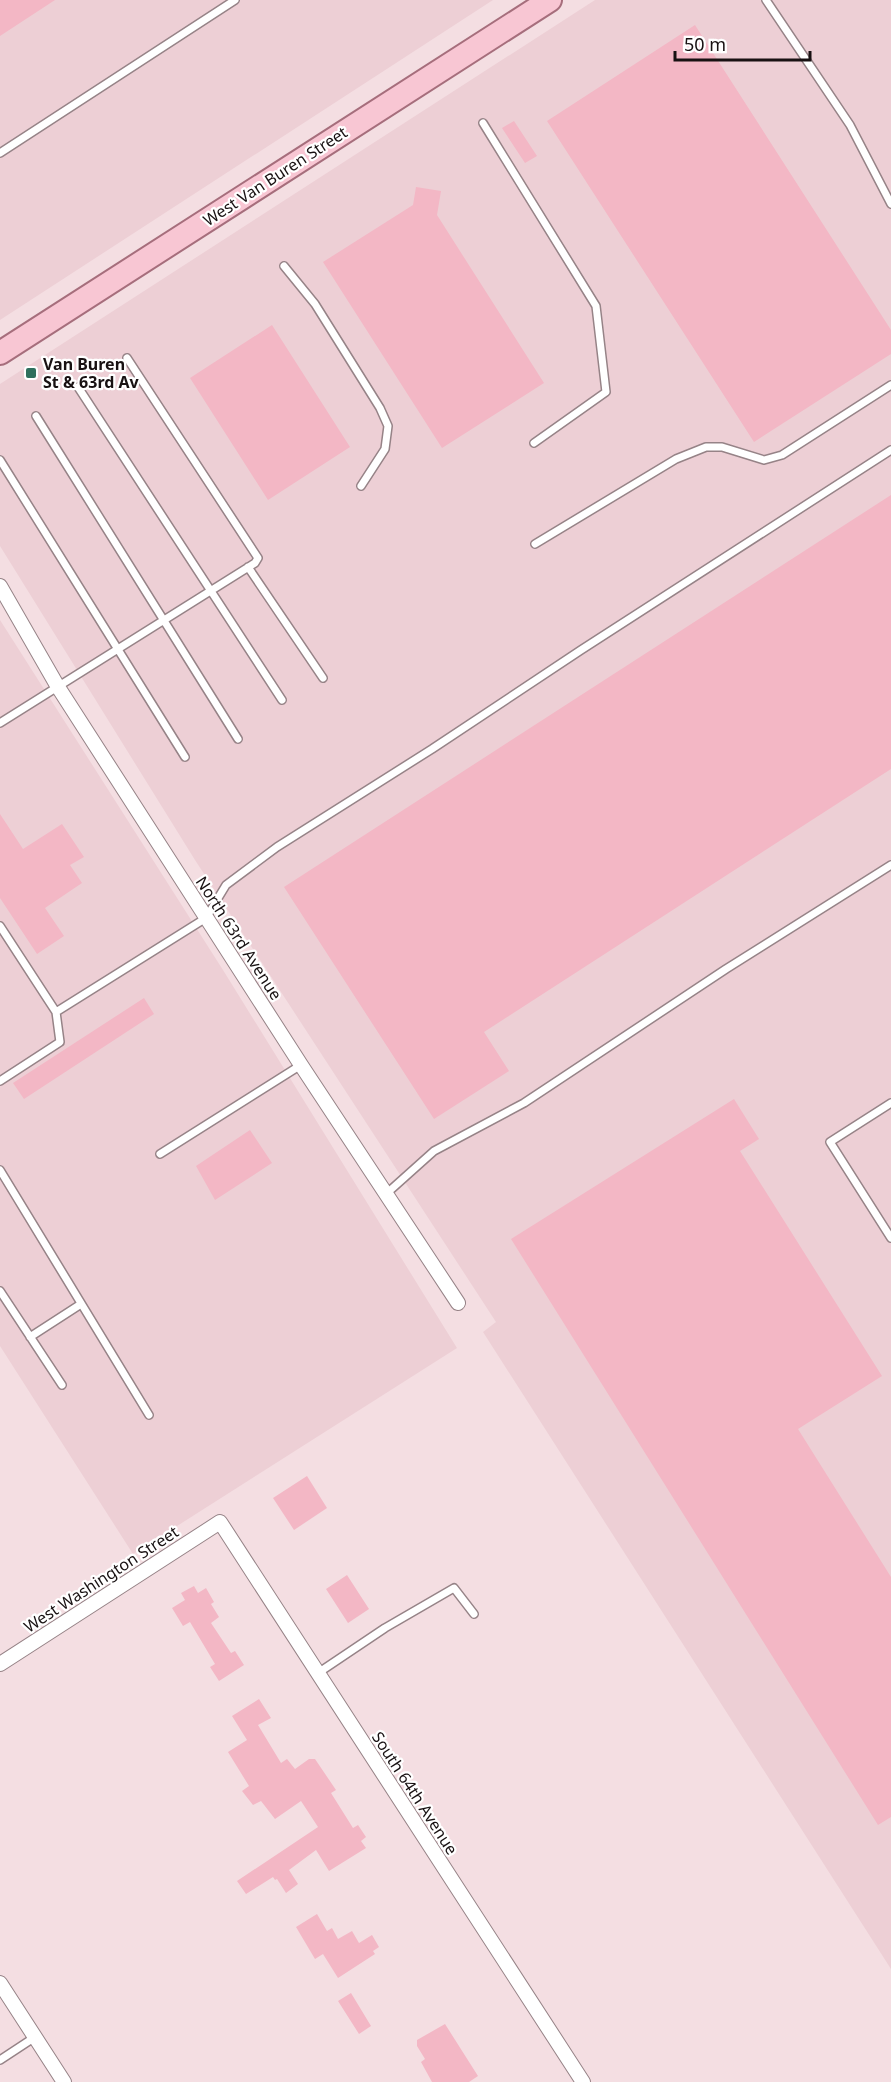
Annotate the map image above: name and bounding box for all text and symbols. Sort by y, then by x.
scale bar [675,24,810,62]
text: 50 m [684,32,726,56]
street label: West Van Buren Street [199,121,352,231]
place label: Van Buren St & 63rd Av [43,353,140,393]
marker: Van Buren St & 63rd Av [24,366,38,380]
street label: North 63rd Avenue [191,872,287,1004]
street label: West Washington Street [19,1521,183,1637]
street label: South 64th Avenue [367,1727,463,1859]

